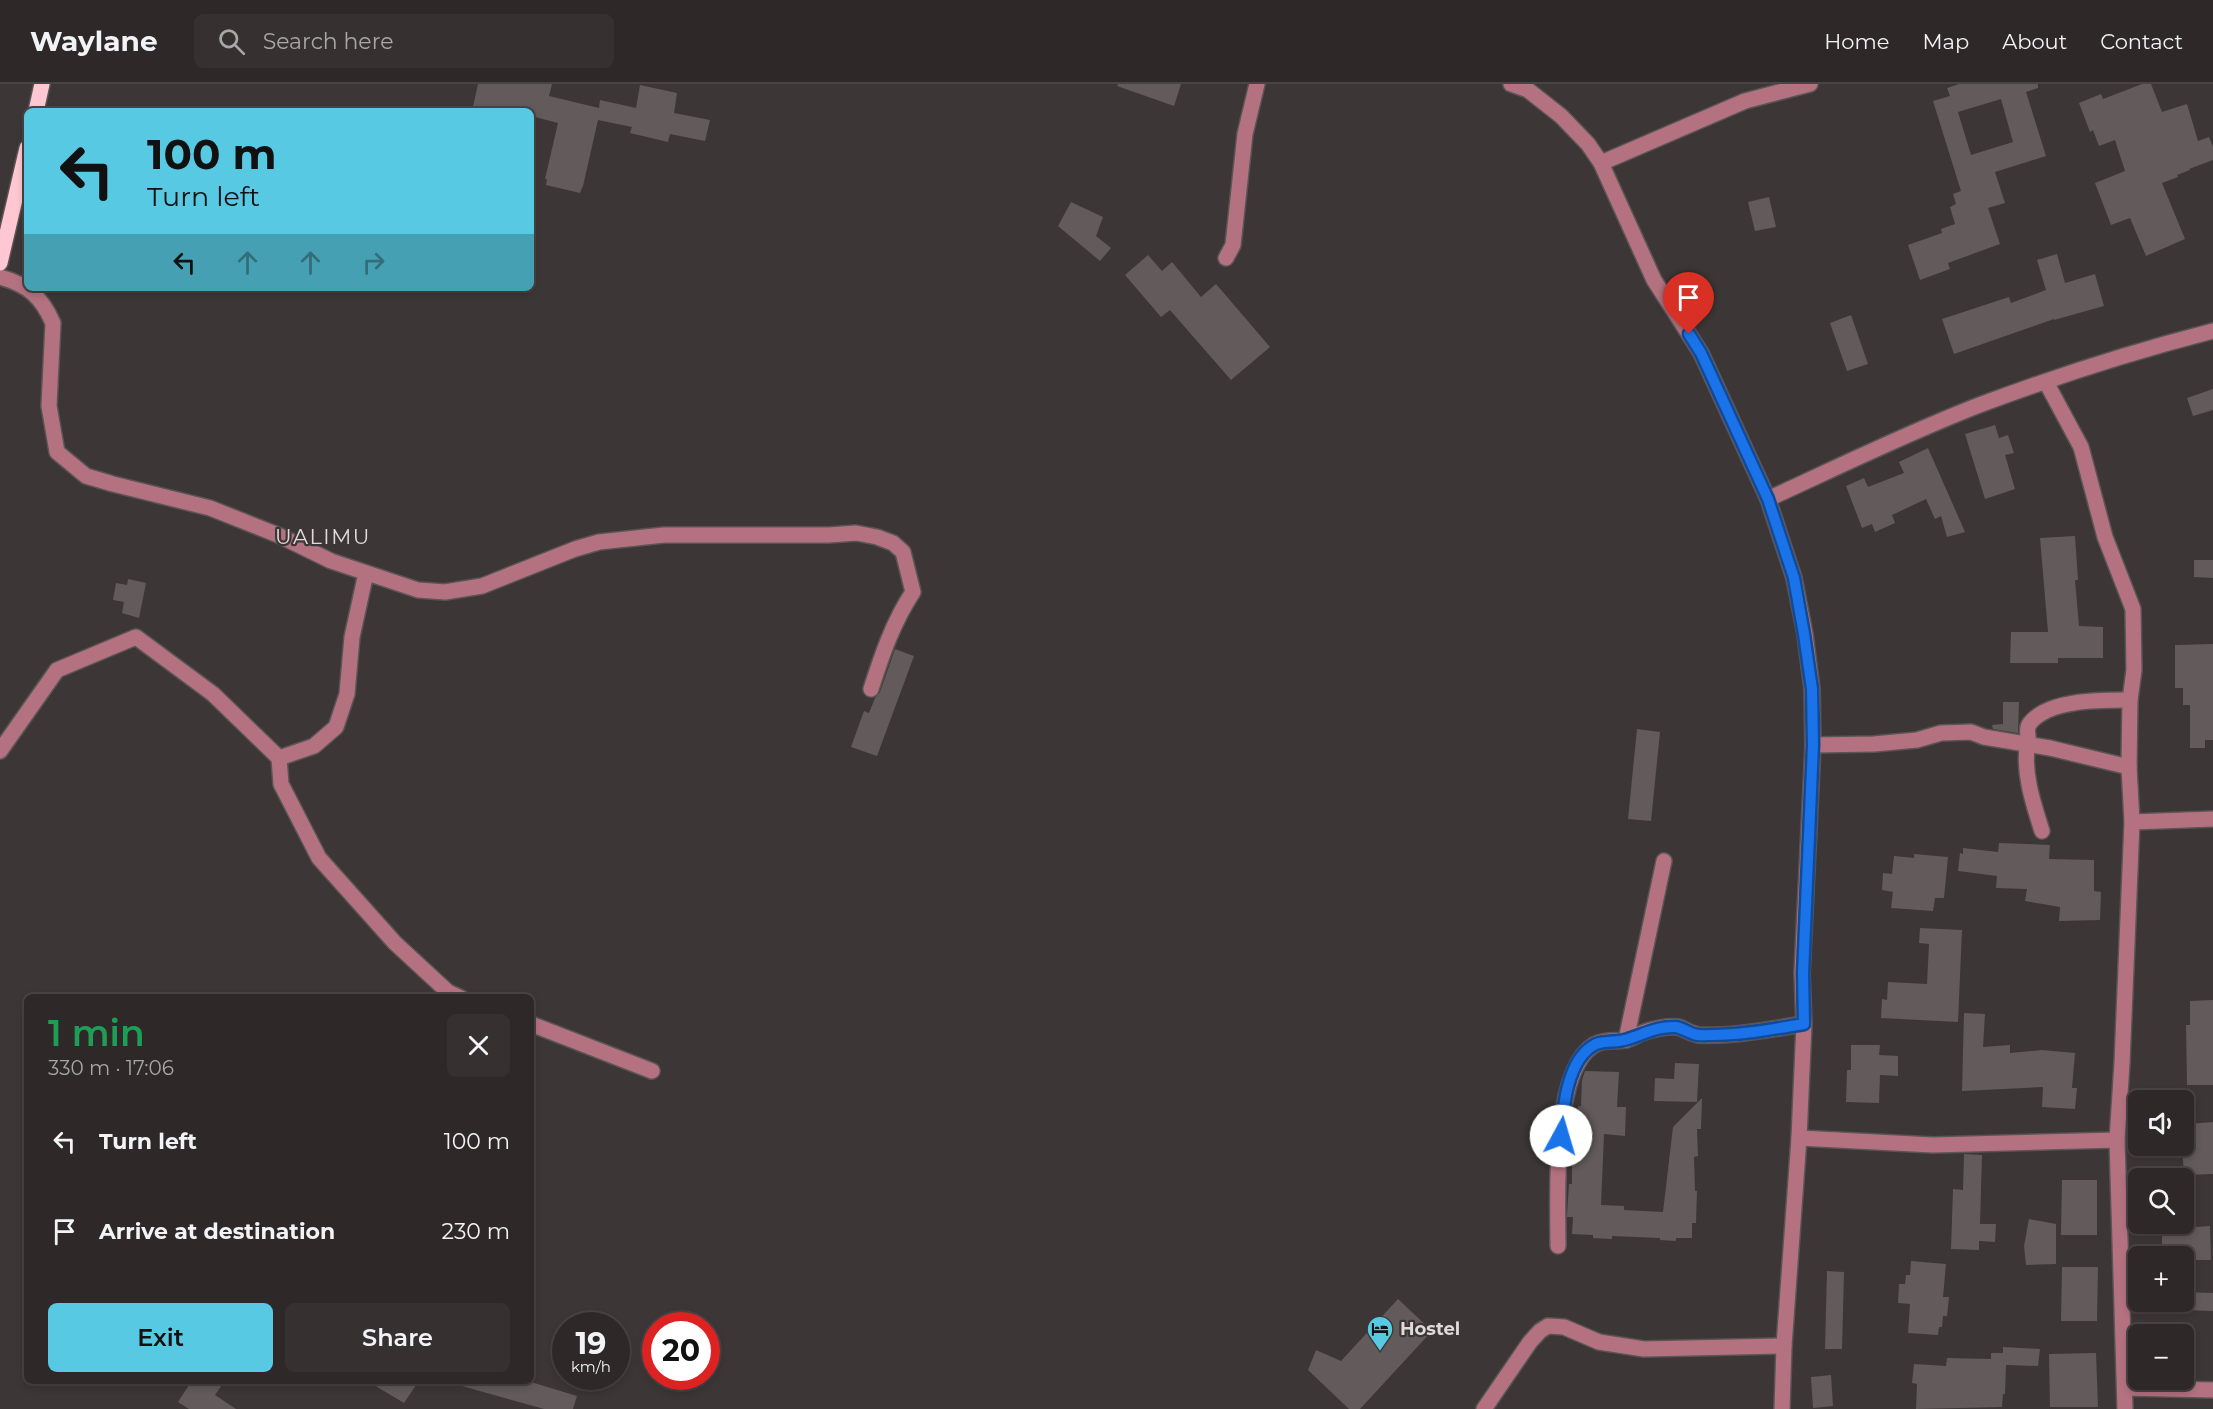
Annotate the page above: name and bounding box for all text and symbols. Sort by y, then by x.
search box [194,14,614,68]
text: Waylane [30,24,158,58]
icon: search [215,25,248,58]
text: Search here [263,28,393,55]
text: Home [1824,29,1889,54]
text: Map [1922,29,1969,54]
text: About [2002,29,2067,54]
text: Contact [2100,29,2183,54]
text: 100 m [147,128,276,180]
icon: left [48,132,126,210]
text: Turn left [147,180,260,213]
icon: left [168,246,201,279]
icon: ahead [231,246,264,279]
icon: ahead [294,246,327,279]
icon: right [357,246,390,279]
pin [1663,272,1714,334]
icon: arrive [1672,281,1705,314]
district label: UALIMU [275,524,371,549]
text: 1 min [48,1011,145,1055]
button: close [447,1014,510,1077]
text: 330 m · 17:06 [48,1056,174,1080]
map controls [2128,1090,2194,1390]
button: sound [2128,1090,2194,1156]
position arrow [1529,1104,1593,1168]
icon: left [48,1125,81,1158]
text: Turn left [99,1128,197,1155]
text: 100 m [444,1128,510,1155]
button: search [2128,1168,2194,1234]
icon: arrive [48,1215,81,1248]
text: Arrive at destination [99,1218,335,1245]
text: 230 m [441,1218,510,1245]
button: + [2128,1246,2194,1312]
button: Exit [48,1303,273,1372]
button: Share [285,1303,510,1372]
speed limit sign: 20 [642,1312,720,1390]
hotel icon: Hostel [1365,1314,1395,1352]
place label: Hostel [1400,1318,1460,1340]
button: − [2128,1324,2194,1390]
text: 19 [576,1325,606,1362]
text: km/h [571,1357,611,1376]

